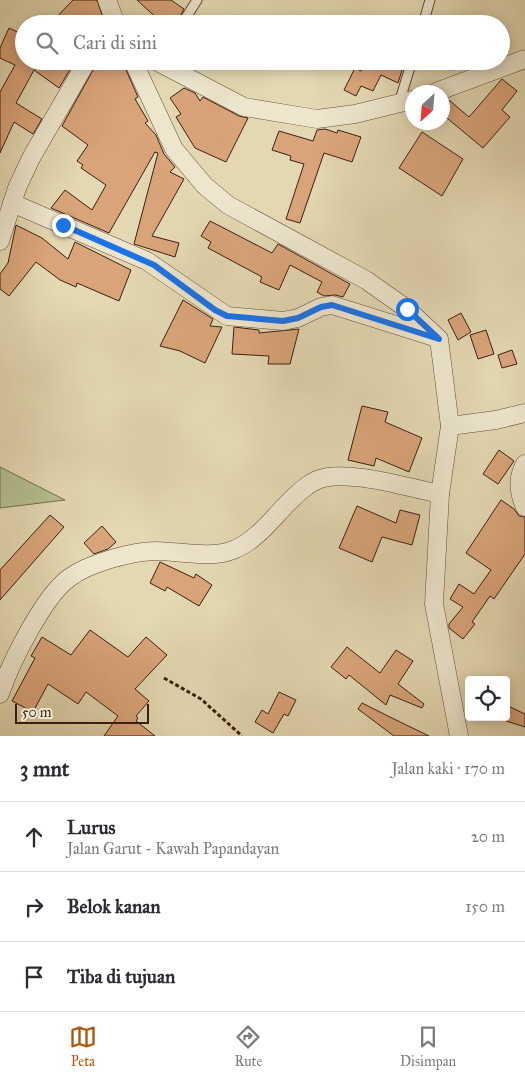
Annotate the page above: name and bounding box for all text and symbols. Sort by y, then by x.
search box [15,15,510,70]
icon: search [33,29,61,57]
text: Cari di sini [73,31,157,54]
north arrow [405,85,450,130]
route end [52,214,75,237]
route start [396,298,419,321]
map controls [465,676,510,721]
button: locate [465,676,510,721]
scale bar [15,701,149,724]
text: 50 m [22,704,51,721]
text: 3 mnt [20,756,69,782]
text: Jalan kaki · 170 m [392,759,505,778]
text: Lurus [67,816,115,839]
icon: ahead [20,823,48,851]
text: 20 m [471,827,505,846]
text: Jalan Garut - Kawah Papandayan [67,839,279,858]
icon: right [20,893,48,921]
text: Belok kanan [67,895,161,918]
text: 150 m [465,897,505,916]
icon: arrive [20,963,48,991]
text: Tiba di tujuan [67,965,175,988]
tab: Peta [69,1023,97,1070]
tab: Rute [234,1023,262,1070]
tab: Disimpan [400,1023,456,1070]

